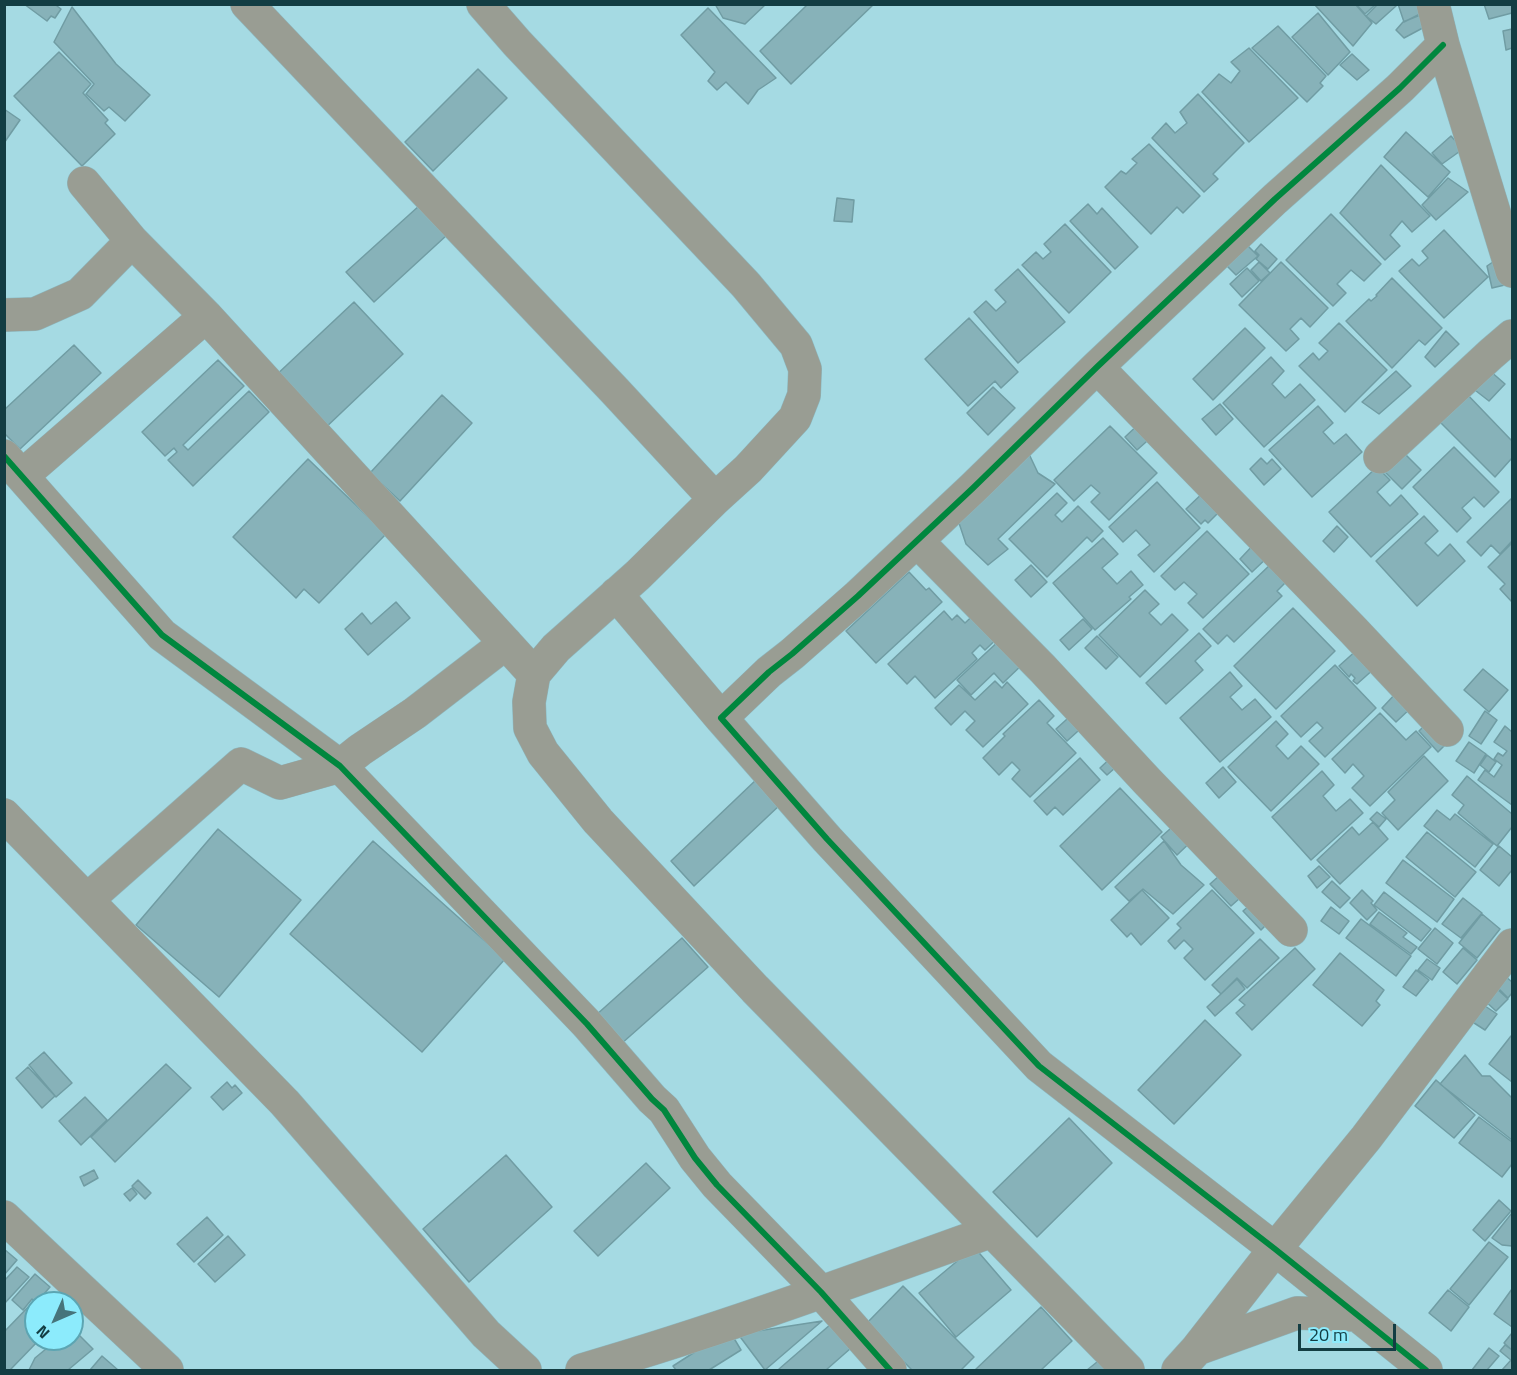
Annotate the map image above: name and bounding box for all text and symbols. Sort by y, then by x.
north arrow [24,1291,84,1351]
scale bar [1301,1312,1398,1350]
text: N [30,1320,55,1345]
text: 20 m [1309,1321,1348,1348]

